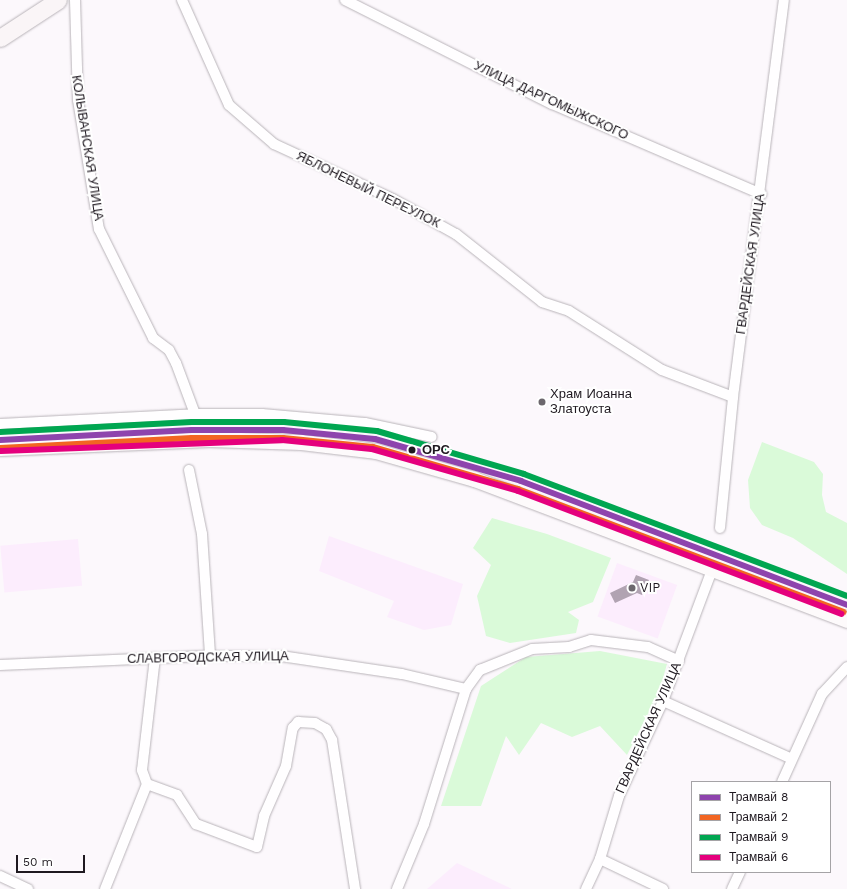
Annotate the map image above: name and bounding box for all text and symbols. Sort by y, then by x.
street label: УЛИЦА ДАРГОМЫЖСКОГО [471,58,631,144]
street label: КОЛЫВАНСКАЯ УЛИЦА [68,74,106,222]
street label: ЯБЛОНЕВЫЙ ПЕРЕУЛОК [294,148,442,232]
street label: ГВАРДЕЙСКАЯ УЛИЦА [733,193,769,335]
place label: Храм Иоанна Златоуста [550,387,632,418]
marker: Храм Иоанна Златоуста [537,397,547,407]
place label: ОРС [422,442,450,458]
marker: ОРС [405,443,419,457]
place label: VIP [640,580,660,596]
marker: VIP [627,583,637,593]
street label: СЛАВГОРОДСКАЯ УЛИЦА [127,649,289,667]
street label: ГВАРДЕЙСКАЯ УЛИЦА [613,660,685,796]
legend [691,781,831,873]
text: Трамвай 8 [729,790,788,804]
text: Трамвай 2 [729,810,788,824]
text: Трамвай 9 [729,830,788,844]
scale bar [18,847,87,873]
text: Трамвай 6 [729,850,788,864]
text: 50 m [23,855,53,869]

